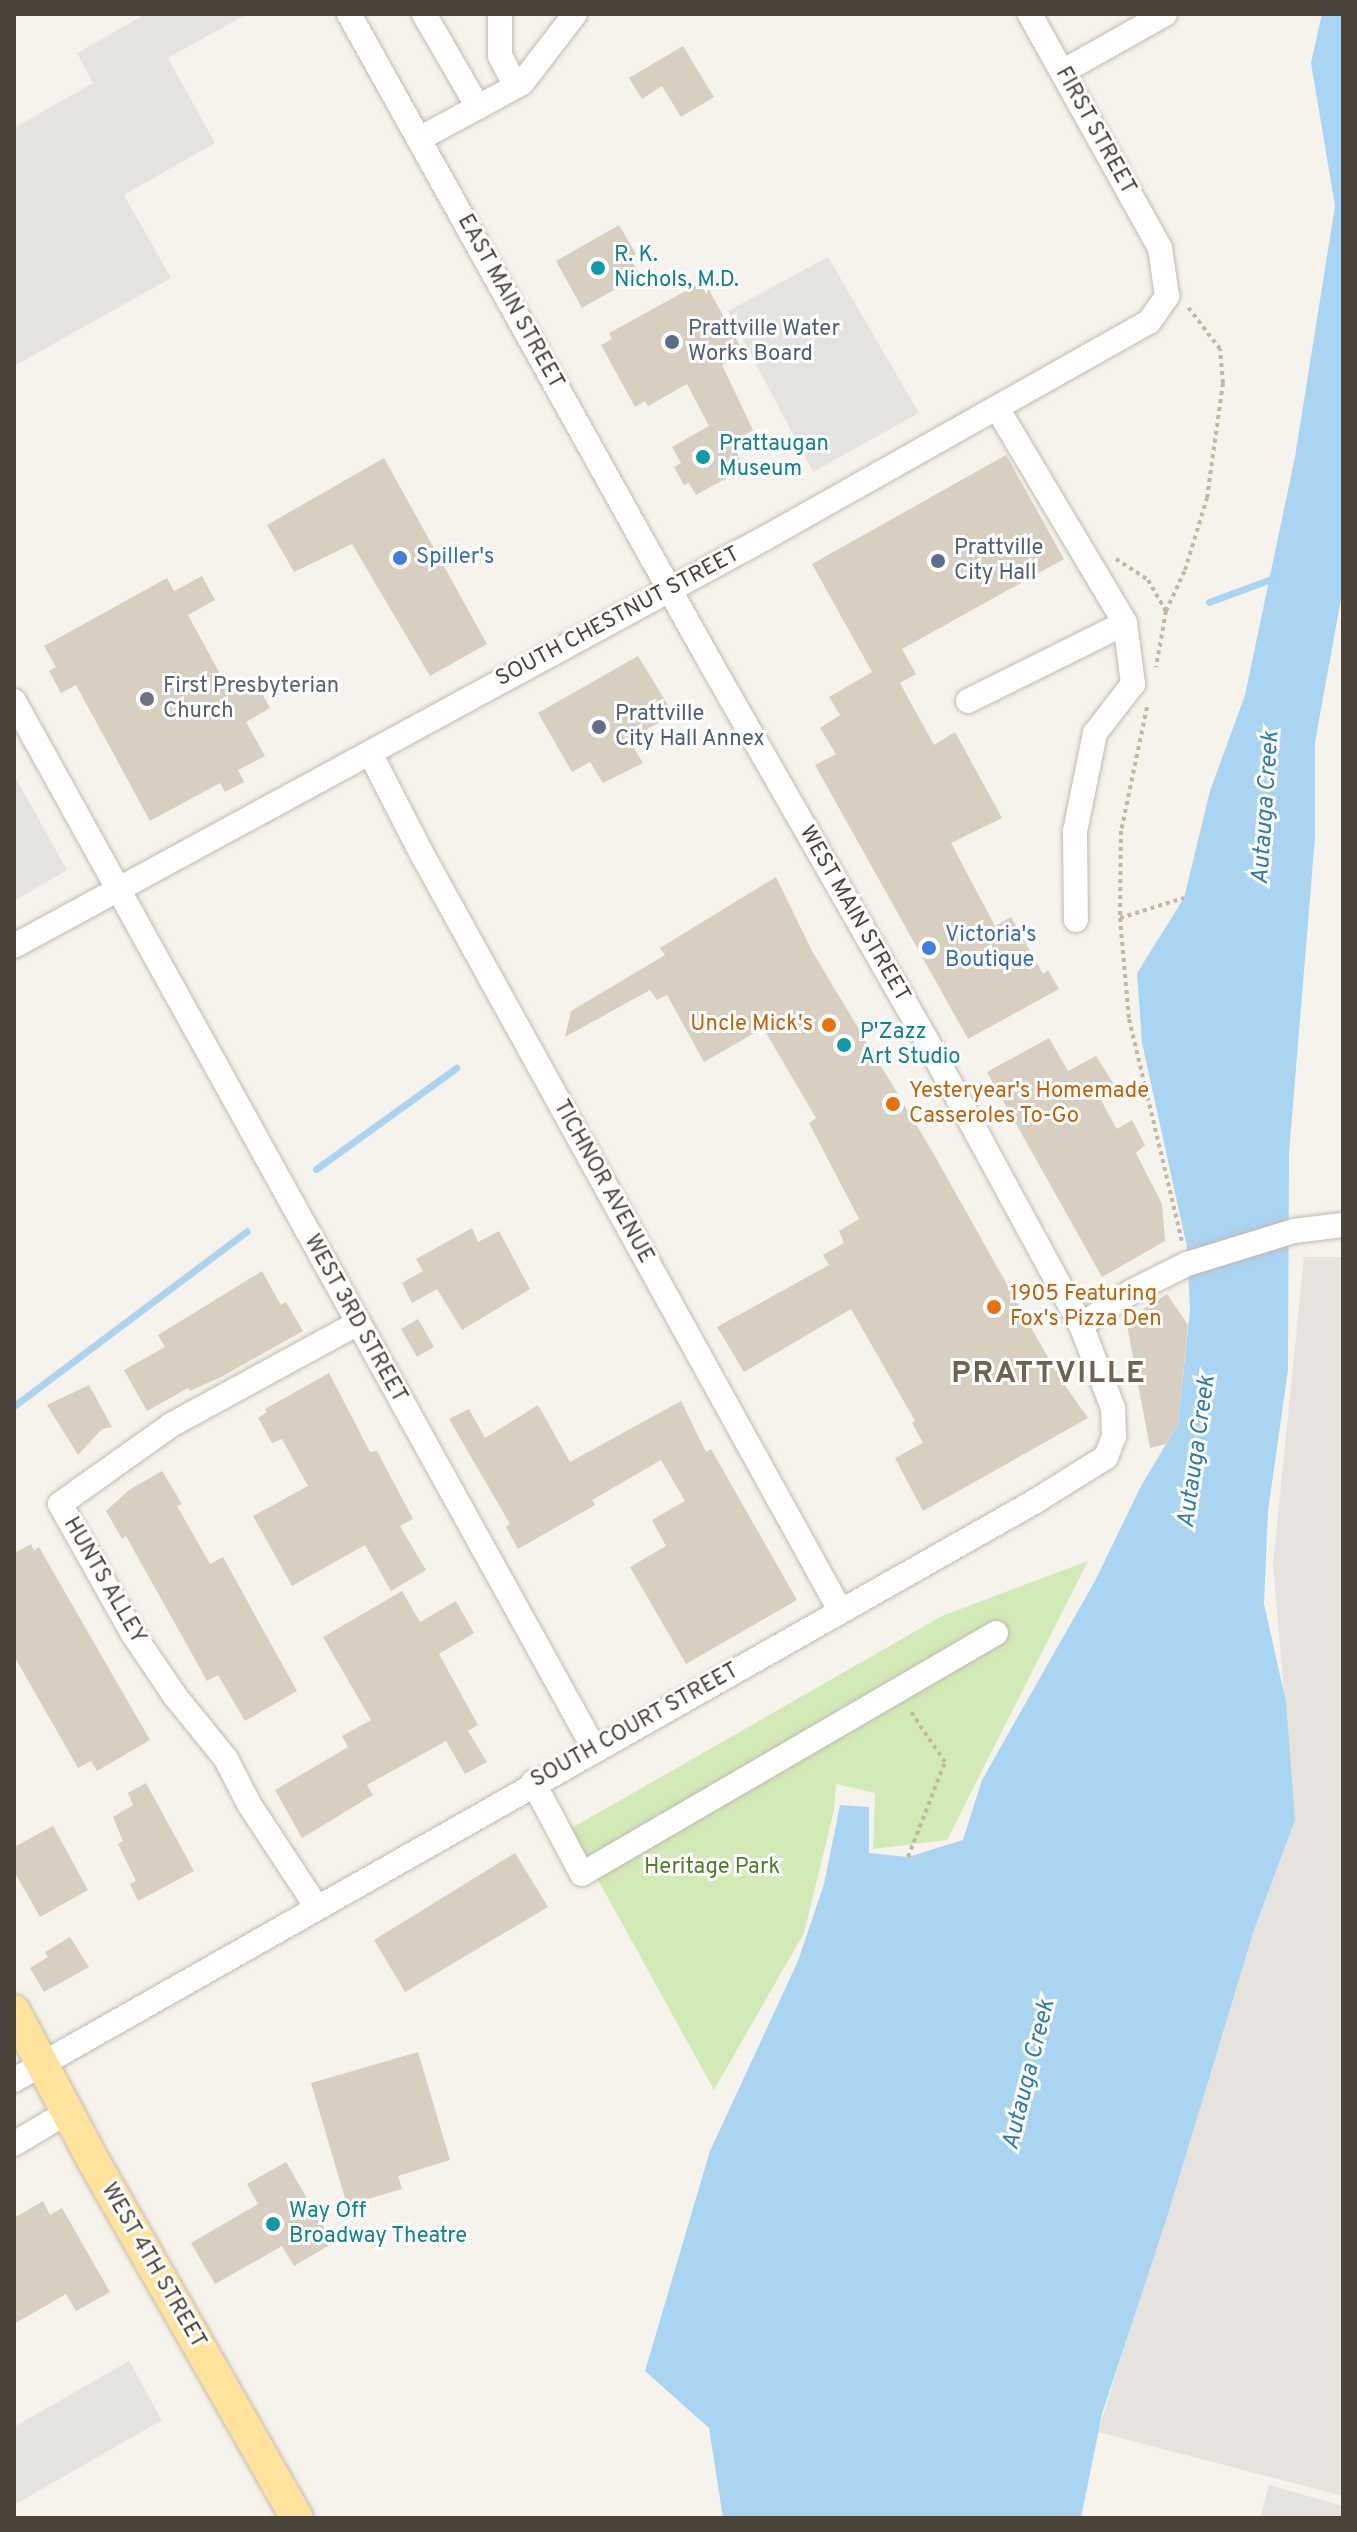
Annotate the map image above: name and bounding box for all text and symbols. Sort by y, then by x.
street label: FIRST STREET [1049,62,1141,200]
street label: EAST MAIN STREET [451,210,569,394]
place label: R. K. Nichols, M.D. [614,242,739,294]
marker: R. K. Nichols, M.D. [589,259,607,277]
place label: Prattville Water Works Board [688,316,840,368]
marker: Prattville Water Works Board [663,333,681,351]
place label: Prattaugan Museum [719,431,829,482]
marker: Prattaugan Museum [694,448,712,466]
place label: Prattville City Hall [954,535,1043,586]
street label: SOUTH CHESTNUT STREET [491,541,745,693]
place label: Spiller's [416,545,494,571]
marker: Spiller's [391,549,409,567]
marker: Prattville City Hall [929,552,947,570]
place label: First Presbyterian Church [163,673,339,724]
marker: First Presbyterian Church [138,690,156,708]
place label: Prattville City Hall Annex [615,701,765,752]
marker: Prattville City Hall Annex [590,718,608,736]
water label: Autauga Creek [1247,730,1287,886]
street label: WEST MAIN STREET [793,821,915,1007]
place label: Victoria's Boutique [945,922,1037,974]
marker: Victoria's Boutique [920,939,938,957]
place label: Uncle Mick's [690,1012,813,1038]
marker: Uncle Mick's [820,1016,838,1034]
place label: P'Zazz Art Studio [860,1019,961,1070]
marker: P'Zazz Art Studio [835,1036,853,1054]
place label: Yesteryear's Homemade Casseroles To-Go [909,1078,1149,1130]
street label: TICHNOR AVENUE [547,1095,659,1269]
marker: Yesteryear's Homemade Casseroles To-Go [884,1095,902,1113]
street label: WEST 3RD STREET [298,1230,412,1408]
place label: 1905 Featuring Fox's Pizza Den [1010,1281,1162,1332]
marker: 1905 Featuring Fox's Pizza Den [985,1298,1003,1316]
district label: PRATTVILLE [951,1357,1147,1393]
water label: Autauga Creek [1173,1374,1223,1530]
street label: HUNTS ALLEY [57,1512,151,1650]
street label: SOUTH COURT STREET [526,1658,744,1794]
park label: Heritage Park [644,1855,780,1881]
water label: Autauga Creek [997,1997,1063,2153]
street label: WEST 4TH STREET [95,2178,211,2354]
place label: Way Off Broadway Theatre [289,2198,468,2250]
marker: Way Off Broadway Theatre [264,2215,282,2233]

